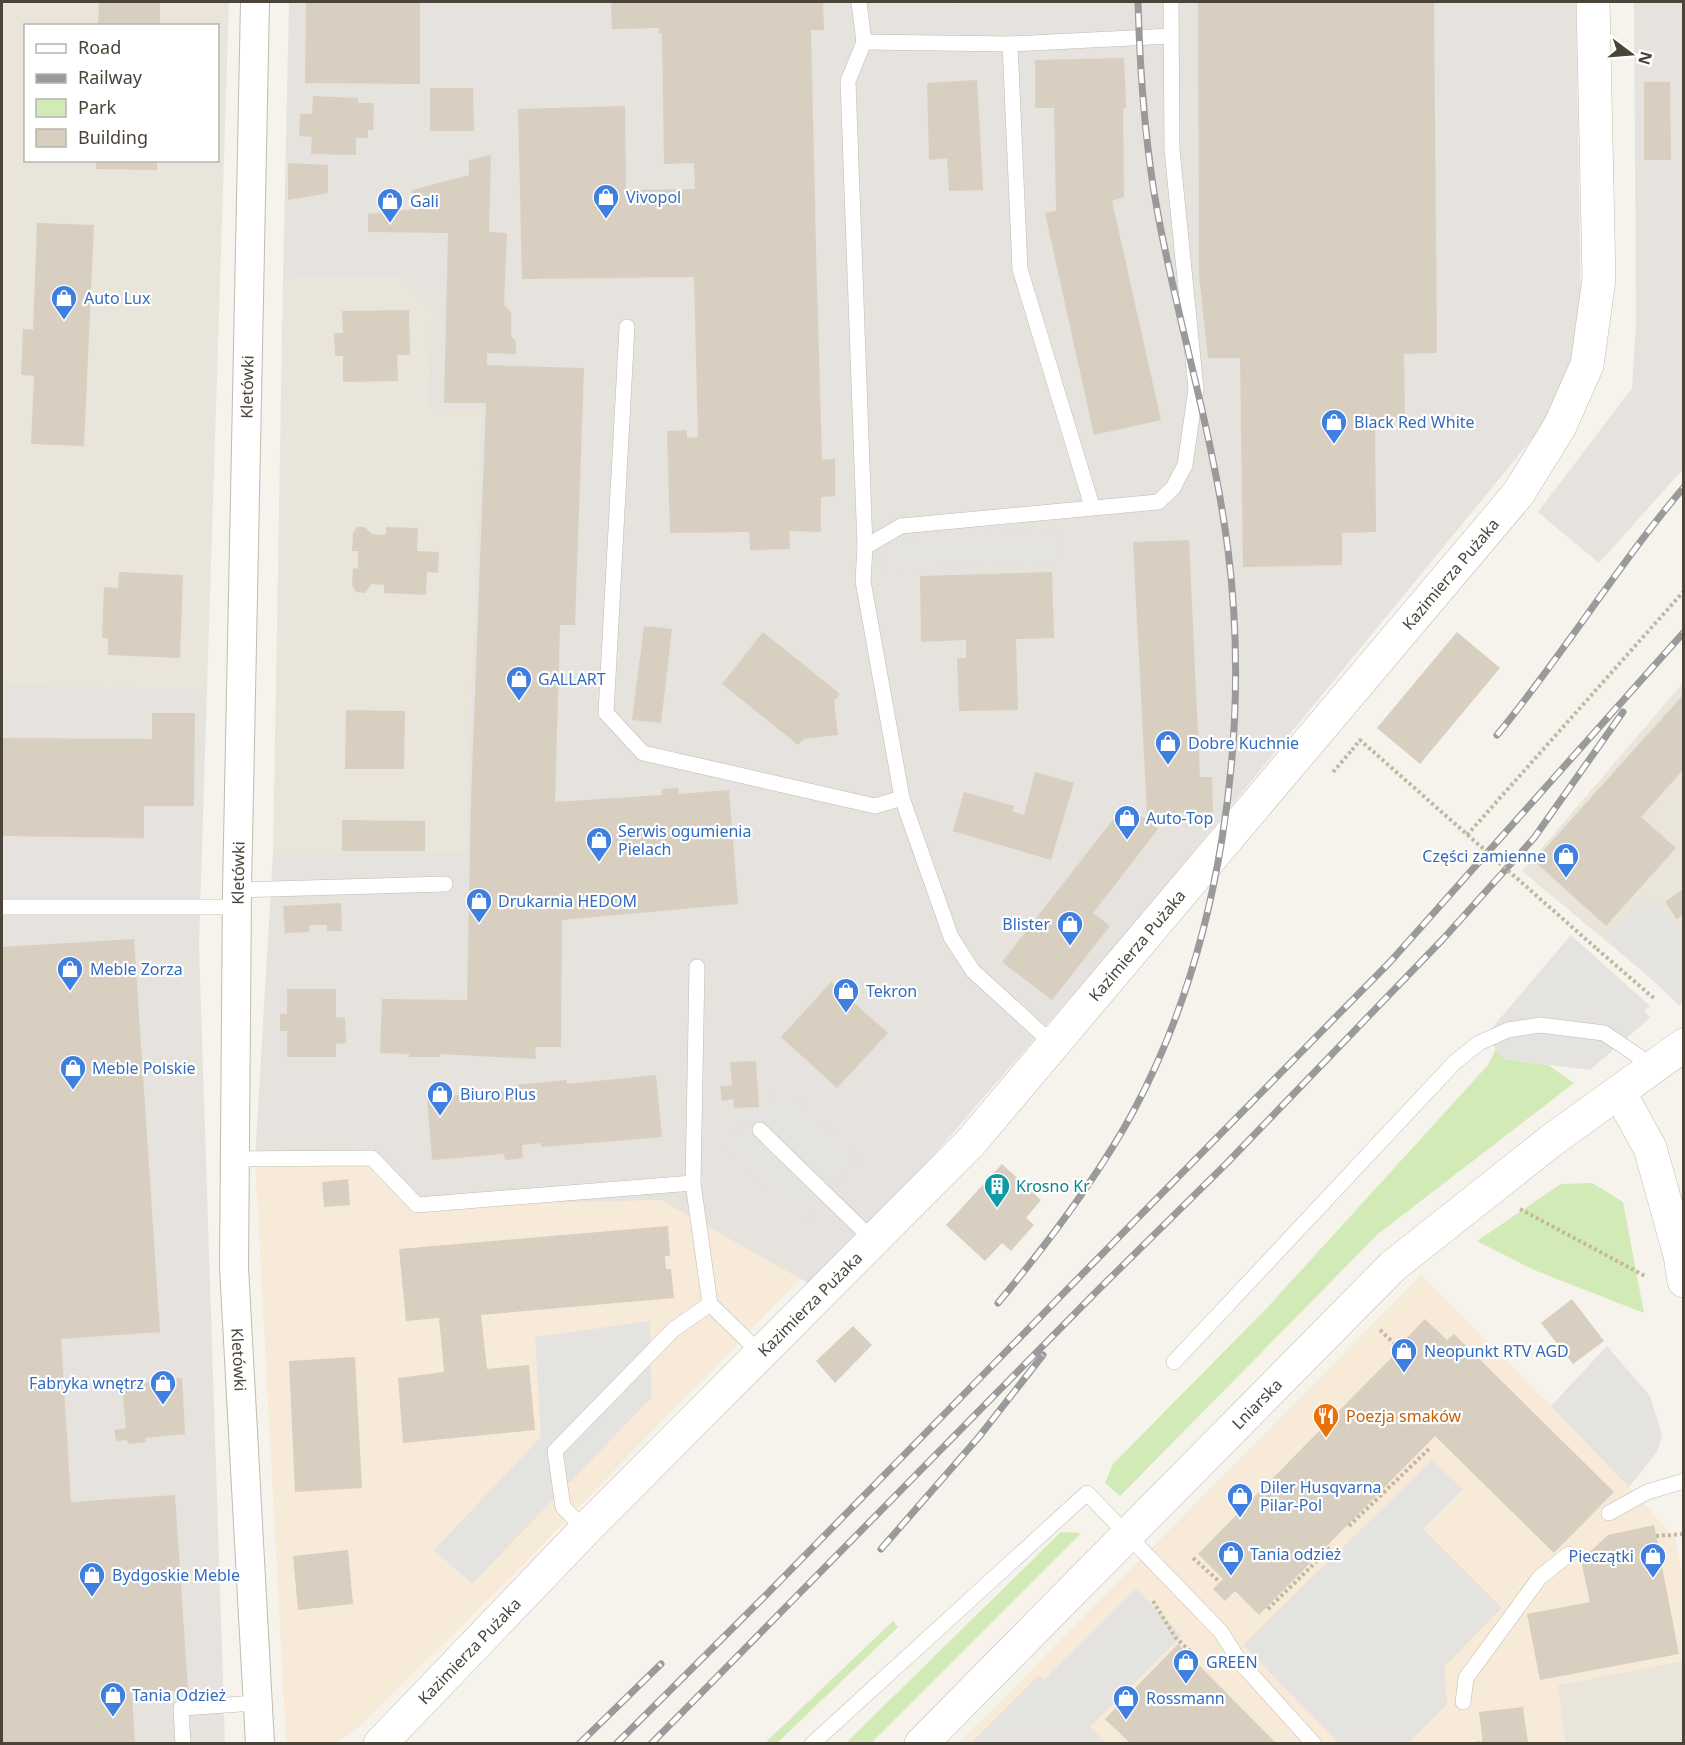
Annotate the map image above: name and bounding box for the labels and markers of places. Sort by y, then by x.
shop icon: Vivopol [591,182,621,220]
shop icon: Gali [375,186,405,224]
place label: Vivopol [626,186,681,208]
place label: Gali [410,190,439,212]
shop icon: Auto Lux [49,283,79,321]
place label: Auto Lux [84,287,151,309]
shop icon: Black Red White [1319,407,1349,445]
place label: Black Red White [1354,411,1475,433]
shop icon: GALLART [504,664,534,702]
place label: GALLART [538,668,606,690]
shop icon: Dobre Kuchnie [1153,728,1183,766]
place label: Dobre Kuchnie [1188,732,1299,754]
shop icon: Auto-Top [1112,803,1142,841]
place label: Auto-Top [1146,807,1213,829]
place label: Serwis ogumienia Pielach [618,820,751,860]
shop icon: Serwis ogumienia Pielach [584,825,614,863]
shop icon: Części zamienne [1551,841,1581,879]
place label: Części zamienne [1422,845,1546,867]
shop icon: Drukarnia HEDOM [464,886,494,924]
place label: Drukarnia HEDOM [498,890,637,912]
shop icon: Blister [1055,909,1085,947]
place label: Blister [1002,913,1050,935]
shop icon: Meble Zorza [55,954,85,992]
place label: Meble Zorza [90,958,183,980]
shop icon: Tekron [831,976,861,1014]
place label: Tekron [866,980,917,1002]
shop icon: Meble Polskie [58,1053,88,1091]
place label: Meble Polskie [92,1057,196,1079]
shop icon: Biuro Plus [425,1079,455,1117]
place label: Biuro Plus [460,1083,536,1105]
building icon: Krosno Kr [982,1171,1012,1209]
place label: Krosno Kr [1016,1175,1090,1197]
shop icon: Neopunkt RTV AGD [1389,1336,1419,1374]
place label: Neopunkt RTV AGD [1424,1340,1569,1362]
shop icon: Fabryka wnętrz [148,1368,178,1406]
place label: Fabryka wnętrz [29,1372,144,1394]
restaurant icon: Poezja smaków [1311,1401,1341,1439]
place label: Poezja smaków [1346,1405,1462,1427]
place label: Diler Husqvarna Pilar-Pol [1260,1476,1382,1516]
shop icon: Diler Husqvarna Pilar-Pol [1225,1481,1255,1519]
shop icon: Tania odzież [1216,1539,1246,1577]
shop icon: Pieczątki [1638,1541,1668,1579]
place label: Tania odzież [1250,1543,1341,1565]
place label: Pieczątki [1569,1545,1634,1567]
shop icon: Bydgoskie Meble [77,1560,107,1598]
place label: Bydgoskie Meble [112,1564,240,1586]
shop icon: GREEN [1171,1647,1201,1685]
place label: GREEN [1206,1651,1258,1673]
shop icon: Tania Odzież [98,1680,128,1718]
shop icon: Rossmann [1111,1683,1141,1721]
place label: Tania Odzież [132,1684,226,1706]
place label: Rossmann [1146,1687,1225,1709]

